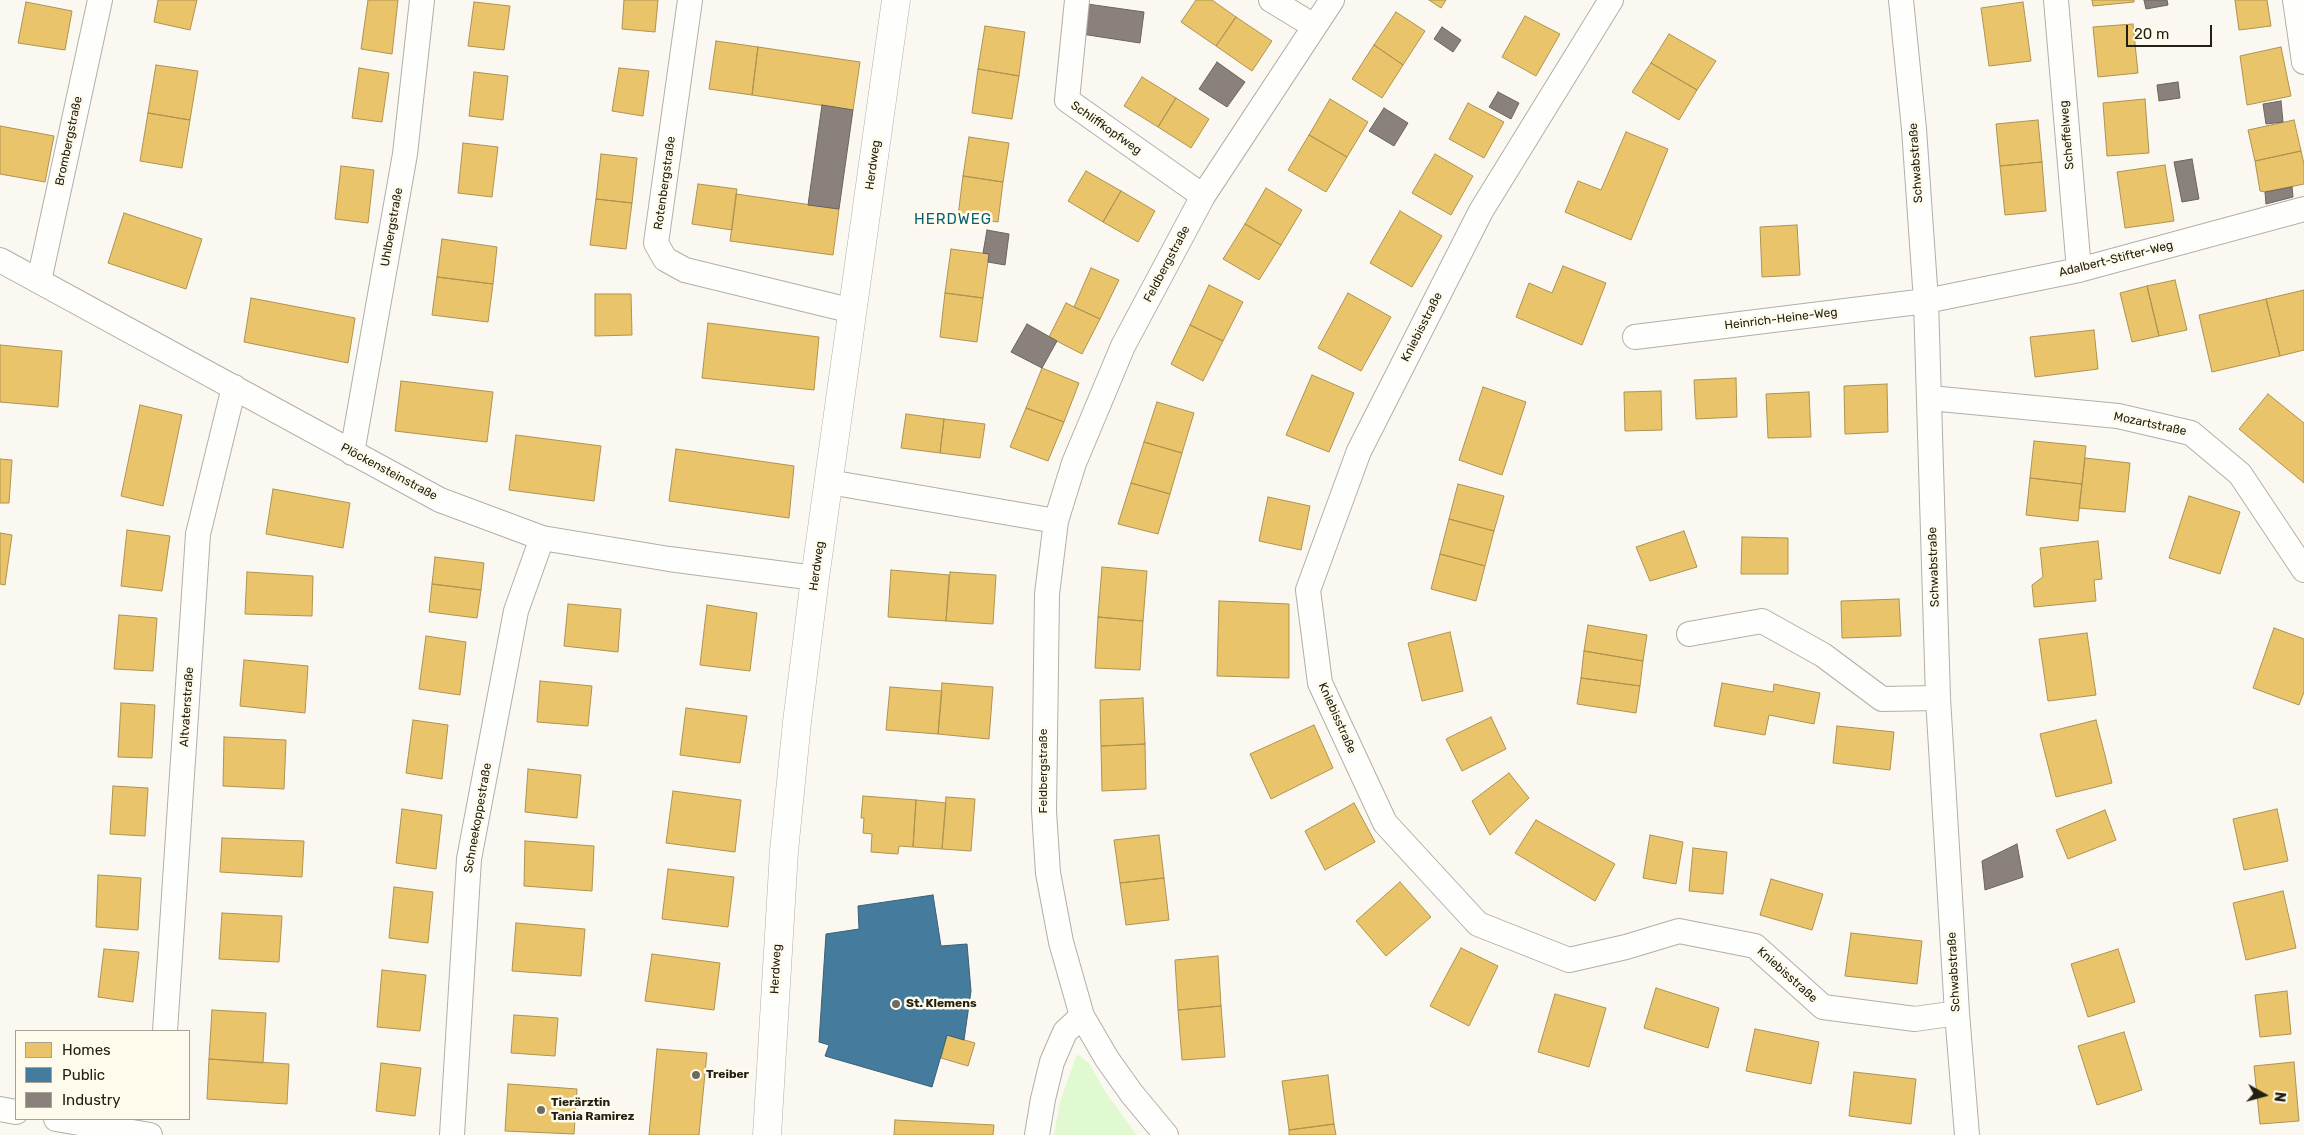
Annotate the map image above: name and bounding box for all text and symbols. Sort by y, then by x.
scale bar [2129,15,2215,47]
text: 20 m [2134,25,2169,43]
street label: Brombergstraße [52,95,86,187]
street label: Schliffkopfweg [1068,98,1144,158]
street label: Scheffelweg [2057,100,2077,170]
street label: Schwabstraße [1906,122,1926,204]
street label: Rotenbergstraße [651,135,679,231]
street label: Herdweg [862,139,884,191]
street label: Uhlbergstraße [378,186,406,268]
district label: HERDWEG [913,211,993,229]
street label: Feldbergstraße [1141,223,1193,305]
street label: Adalbert-Stifter-Weg [2057,238,2175,280]
street label: Kniebisstraße [1398,290,1446,364]
street label: Heinrich-Heine-Weg [1724,305,1838,333]
street label: Mozartstraße [2112,409,2188,439]
street label: Plöckensteinstraße [338,440,440,504]
street label: Schwabstraße [1925,527,1943,607]
street label: Herdweg [806,540,828,592]
street label: Altvaterstraße [177,666,197,748]
street label: Kniebisstraße [1315,680,1359,756]
street label: Feldbergstraße [1037,729,1051,813]
street label: Schneekoppestraße [461,762,495,874]
street label: Schwabstraße [1945,932,1963,1012]
street label: Herdweg [767,944,785,994]
street label: Kniebisstraße [1754,944,1820,1006]
place label: St. Klemens [906,997,977,1011]
marker: St. Klemens [890,998,902,1010]
legend [15,1030,190,1120]
text: Homes [62,1041,111,1059]
text: Public [62,1066,105,1084]
place label: Treiber [706,1068,749,1082]
marker: Treiber [690,1069,702,1081]
north arrow [2239,1070,2289,1120]
text: Industry [62,1091,121,1109]
text: N [2270,1091,2288,1103]
place label: Tierärztin Tania Ramirez [551,1096,634,1124]
marker: Tierärztin Tania Ramirez [535,1104,547,1116]

